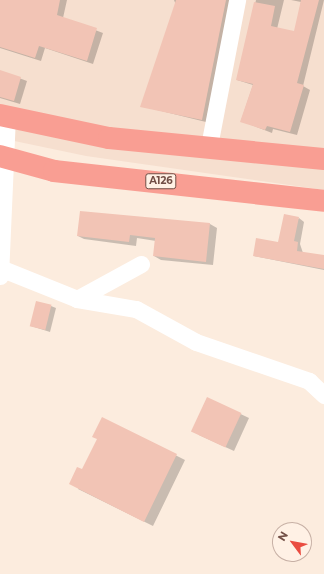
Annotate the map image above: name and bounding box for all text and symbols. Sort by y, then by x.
road number: A126 [145,173,177,189]
north arrow [272,522,312,562]
text: N [274,529,291,544]

